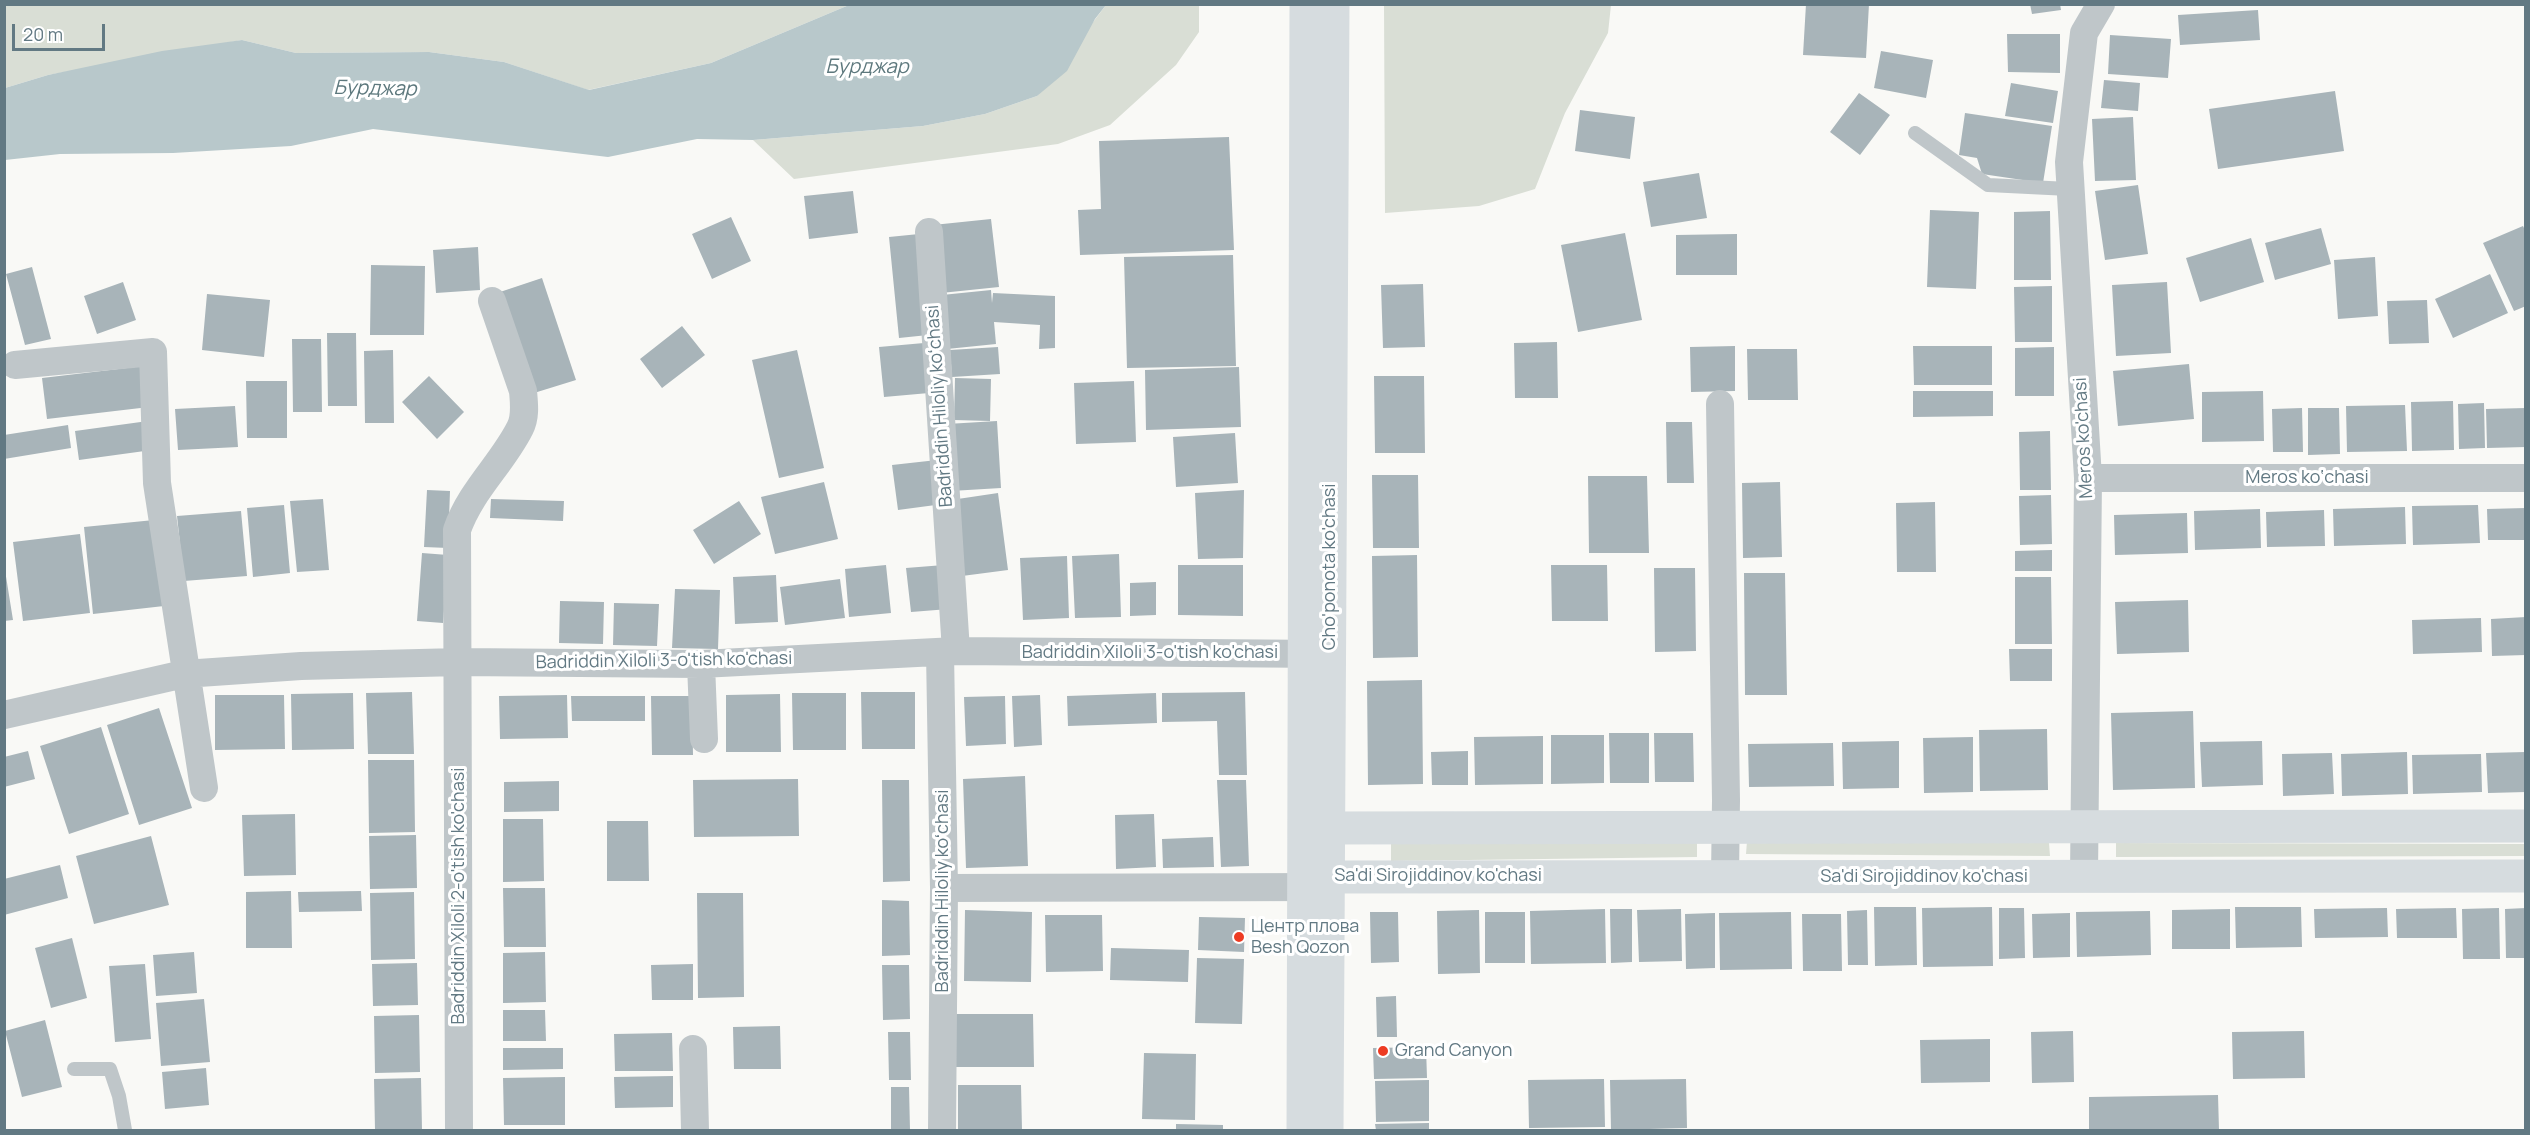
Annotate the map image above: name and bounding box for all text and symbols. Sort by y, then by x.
scale bar [15,12,108,50]
text: 20 m [23,22,63,46]
water label: Бурджар [826,55,908,79]
water label: Бурджар [333,76,417,102]
street label: Badriddin Hiloliy koʻchasi [922,304,958,508]
street label: Meros ko'chasi [2070,377,2098,499]
street label: Meros ko‘chasi [2245,467,2369,489]
street label: Cho'ponota ko'chasi [1319,484,1341,650]
street label: Badriddin Xiloli 3-o'tish ko'chasi [1022,642,1278,664]
street label: Badriddin Xiloli 3-o'tish ko'chasi [536,648,792,674]
street label: Badriddin Xiloli 2-o'tish ko'chasi [448,768,470,1024]
street label: Badriddin Hiloliy koʻchasi [932,790,954,992]
street label: Sa'di Sirojiddinov ko'chasi [1334,865,1542,887]
street label: Sa'di Sirojiddinov ko'chasi [1820,866,2028,888]
place label: Центр плова Besh Qozon [1251,916,1359,958]
marker: Центр плова Besh Qozon [1232,930,1246,944]
place label: Grand Canyon [1395,1040,1512,1062]
marker: Grand Canyon [1376,1044,1390,1058]

